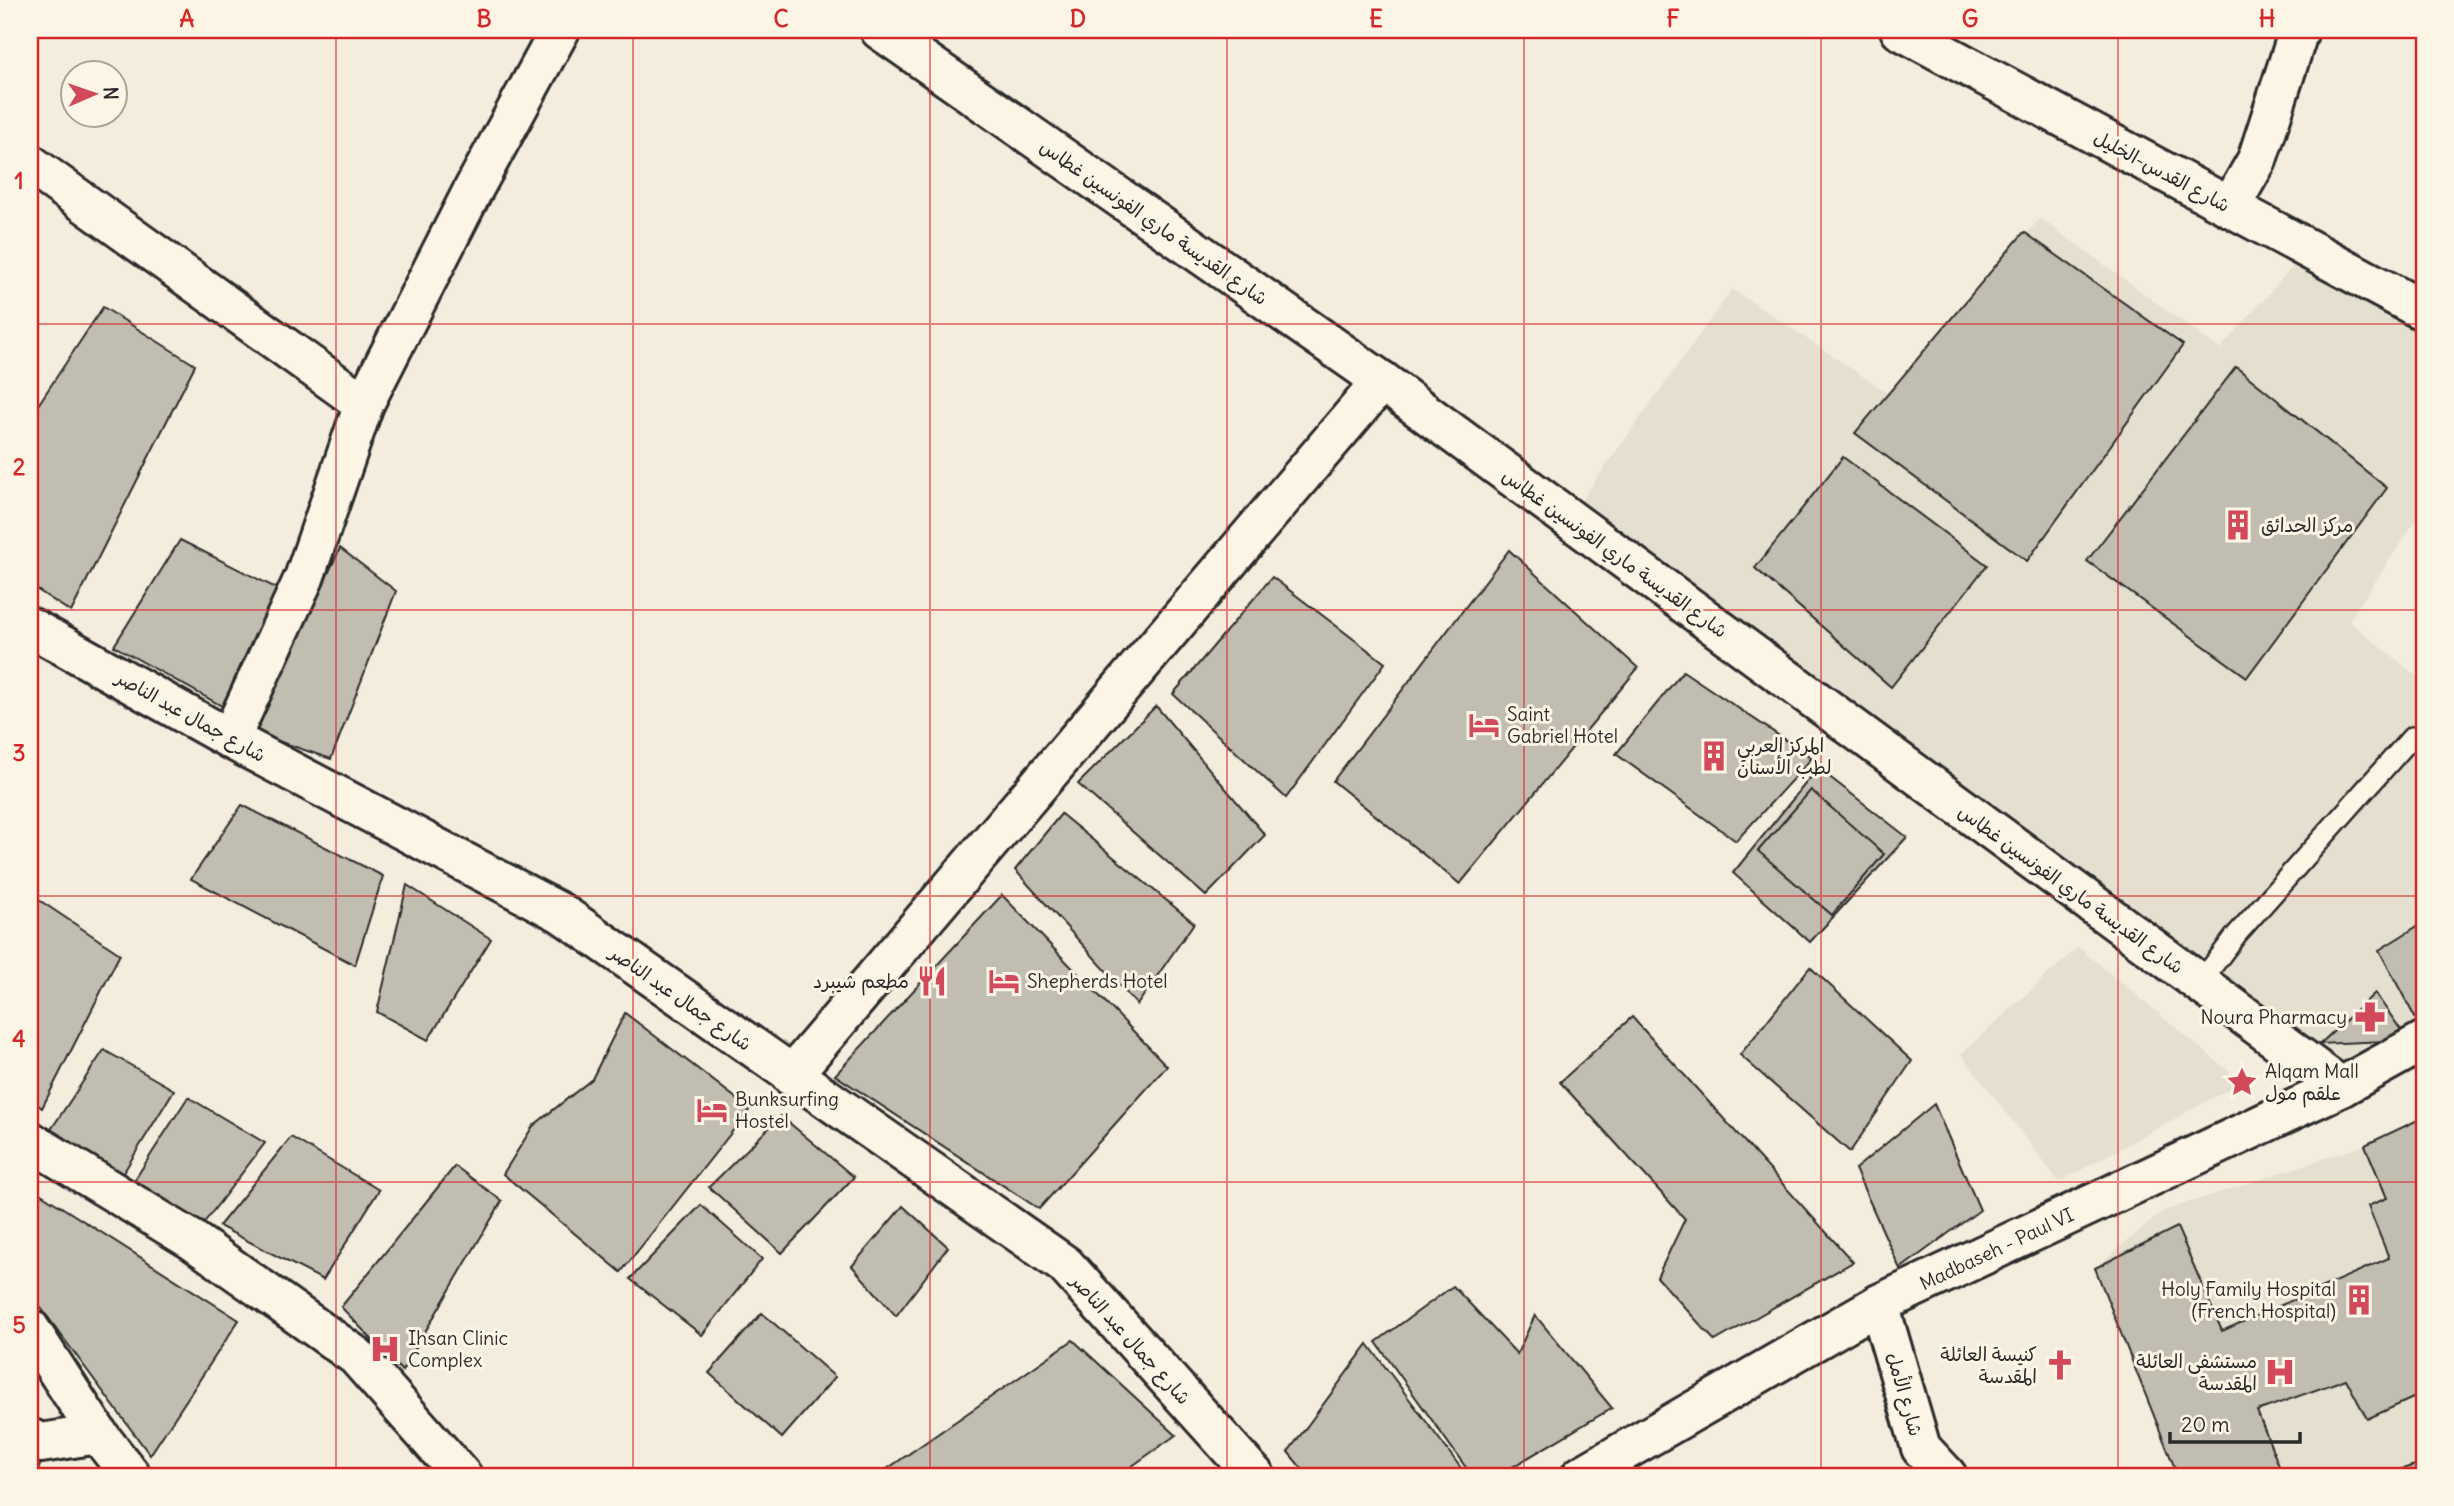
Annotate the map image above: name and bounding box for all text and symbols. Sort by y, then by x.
text: A [180,4,195,33]
text: B [476,4,492,33]
text: C [773,4,789,33]
text: D [1070,4,1086,33]
text: E [1369,4,1383,33]
text: F [1666,4,1680,33]
text: G [1962,4,1978,33]
text: H [2259,4,2275,33]
north arrow [60,60,130,130]
text: N [99,86,123,100]
street label: شارع القدس-الخليل [2089,125,2234,219]
street label: شارع القديسة ماري الفونسين غطاس [1034,134,1272,312]
text: 1 [14,166,24,195]
text: 2 [13,452,26,481]
street label: شارع القديسة ماري الفونسين غطاس [1496,463,1732,645]
building icon: مركز الحدائق [2221,508,2255,542]
place label: مركز الحدائق [2261,513,2353,537]
street label: شارع جمال عبد الناصر [109,664,270,769]
place label: Saint Gabriel Hotel [1507,702,1618,748]
hotel icon: Saint Gabriel Hotel [1467,708,1501,742]
place label: المركز العربي لطب الأسنان [1737,733,1832,779]
text: 3 [12,738,26,767]
building icon: المركز العربي لطب الأسنان [1697,739,1731,773]
street label: شارع القديسة ماري الفونسين غطاس [1952,799,2188,981]
street label: شارع جمال عبد الناصر [603,939,756,1057]
restaurant icon: مطعم شيبرد [915,964,949,998]
hotel icon: Shepherds Hotel [987,964,1021,998]
place label: مطعم شيبرد [813,969,909,996]
place label: Shepherds Hotel [1027,969,1168,993]
pharmacy icon: Noura Pharmacy [2353,1000,2387,1034]
place label: Noura Pharmacy [2200,1005,2347,1029]
text: 4 [12,1024,26,1053]
place label: Alqam Mall علقم مول [2265,1059,2359,1108]
place icon: Alqam Mall علقم مول [2225,1065,2259,1099]
place label: Bunksurfing Hostel [735,1087,839,1133]
hotel icon: Bunksurfing Hostel [695,1093,729,1127]
street label: Madbaseh - Paul VI [1916,1202,2078,1295]
street label: شارع جمال عبد الناصر [1063,1267,1196,1411]
place label: Holy Family Hospital (French Hospital) [2161,1277,2336,1323]
building icon: Holy Family Hospital (French Hospital) [2342,1283,2376,1317]
text: 5 [12,1310,26,1339]
place label: Ihsan Clinic Complex [408,1326,508,1372]
hospital icon: Ihsan Clinic Complex [368,1332,402,1366]
place label: كنيسة العائلة المقدسة [1940,1342,2037,1388]
church icon: كنيسة العائلة المقدسة [2043,1348,2077,1382]
street label: شارع الأمل [1880,1349,1928,1439]
place label: مستشفى العائلة المقدسة [2136,1349,2257,1395]
hospital icon: مستشفى العائلة المقدسة [2263,1355,2297,1389]
scale bar [2170,1401,2300,1445]
text: 20 m [2181,1411,2230,1438]

